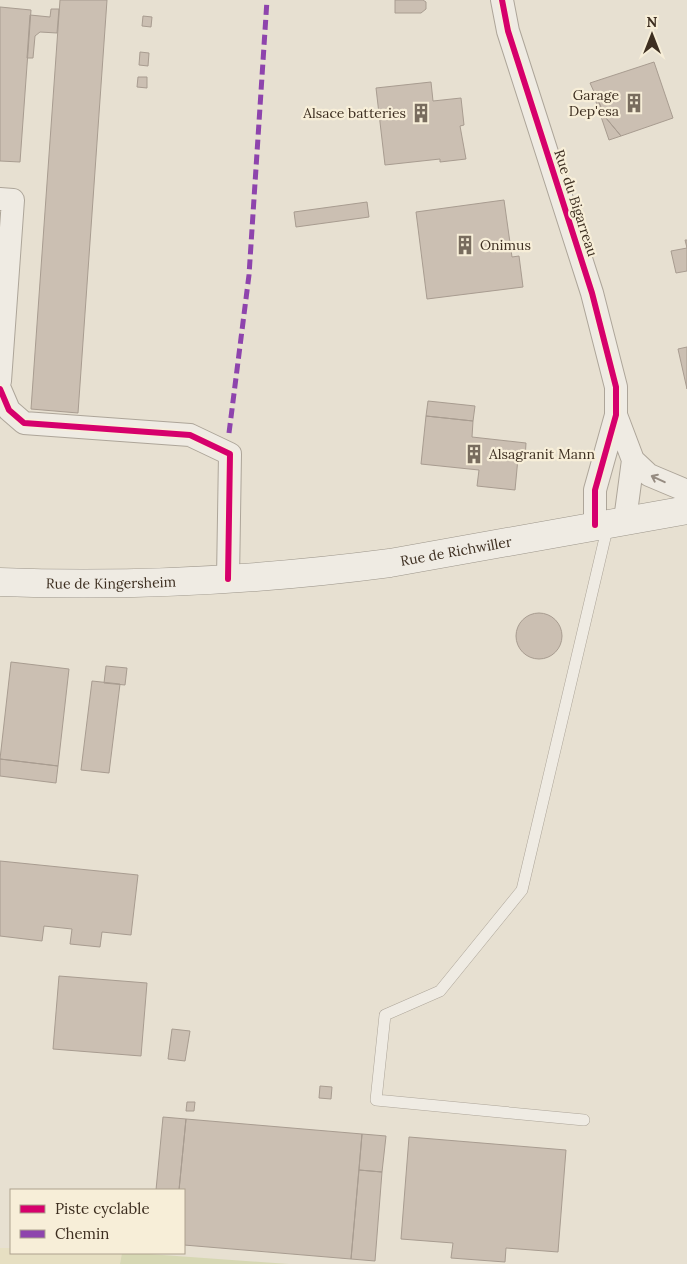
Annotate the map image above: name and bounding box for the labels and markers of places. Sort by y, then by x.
place label: Garage Dep'esa [569,86,619,120]
building icon: Garage Dep'esa [623,92,645,114]
building icon: Alsace batteries [410,102,432,124]
place label: Alsace batteries [302,104,406,122]
building icon: Onimus [454,234,476,256]
place label: Onimus [480,236,531,254]
building icon: Alsagranit Mann [463,443,485,465]
place label: Alsagranit Mann [488,445,596,463]

